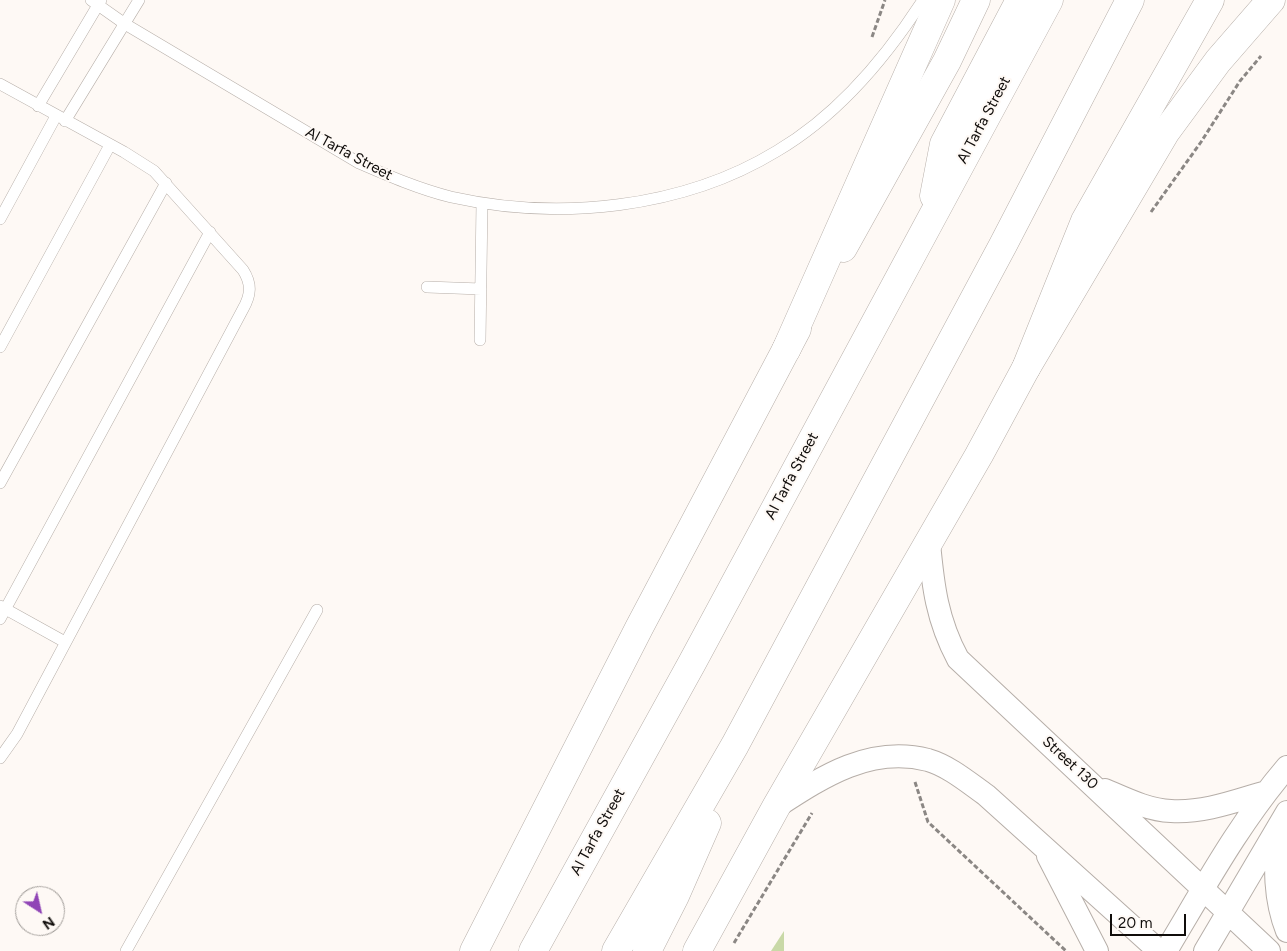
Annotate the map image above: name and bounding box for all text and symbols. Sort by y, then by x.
street label: Al Tarfa Street [954,73,1014,167]
street label: Al Tarfa Street [302,124,396,184]
street label: Al Tarfa Street [762,429,822,523]
street label: Street 130 [1038,733,1102,793]
street label: Al Tarfa Street [567,786,629,878]
north arrow [15,886,65,936]
scale bar [1112,904,1188,936]
text: N [39,913,58,933]
text: 20 m [1118,914,1152,932]

